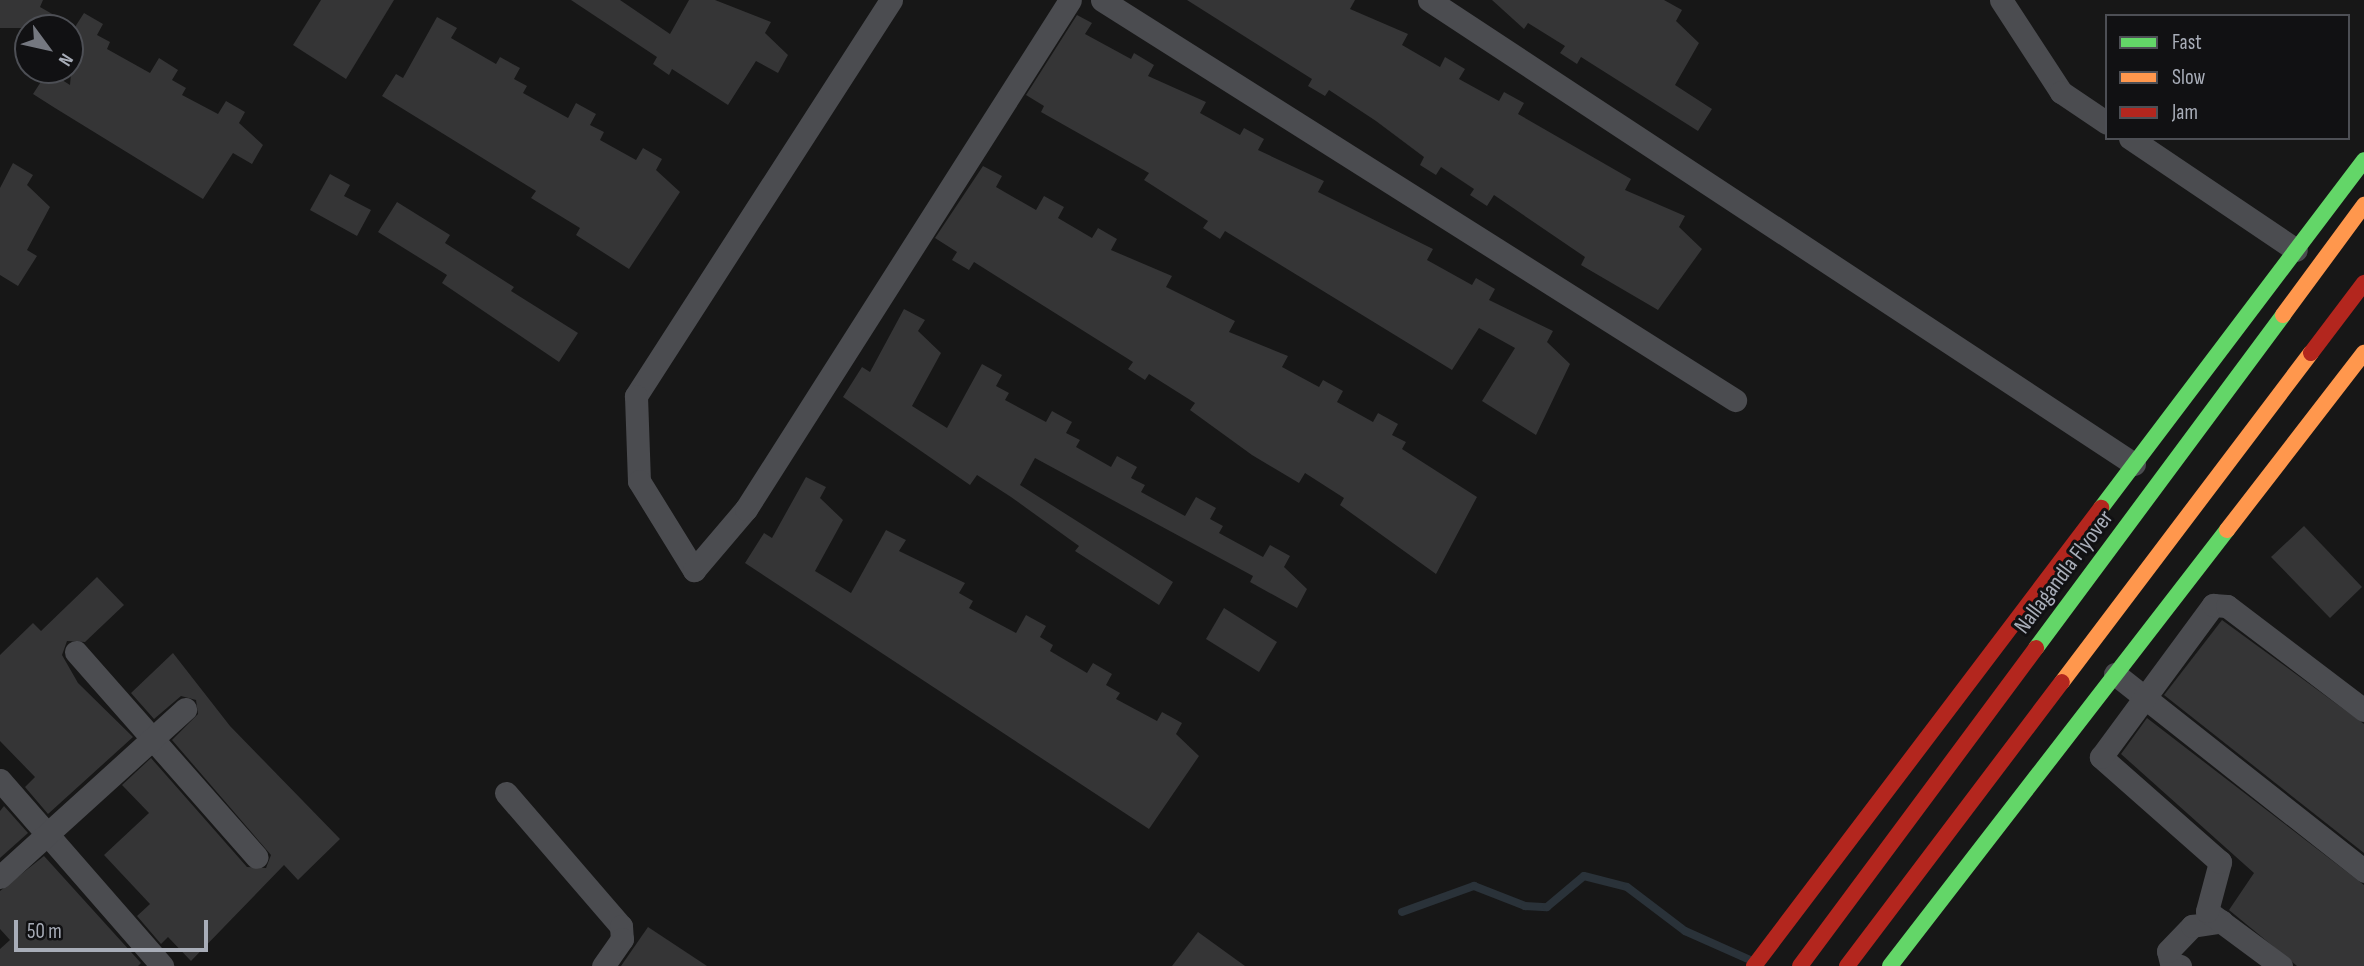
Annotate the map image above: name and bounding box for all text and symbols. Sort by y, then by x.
north arrow [14,14,84,84]
legend [2105,14,2350,140]
text: Fast [2172,30,2202,55]
text: N [53,49,78,70]
text: Slow [2172,65,2205,90]
text: Jam [2172,100,2198,125]
street label: Nallagandla Flyover [2009,505,2119,639]
scale bar [18,906,212,950]
text: 50 m [27,919,62,944]

